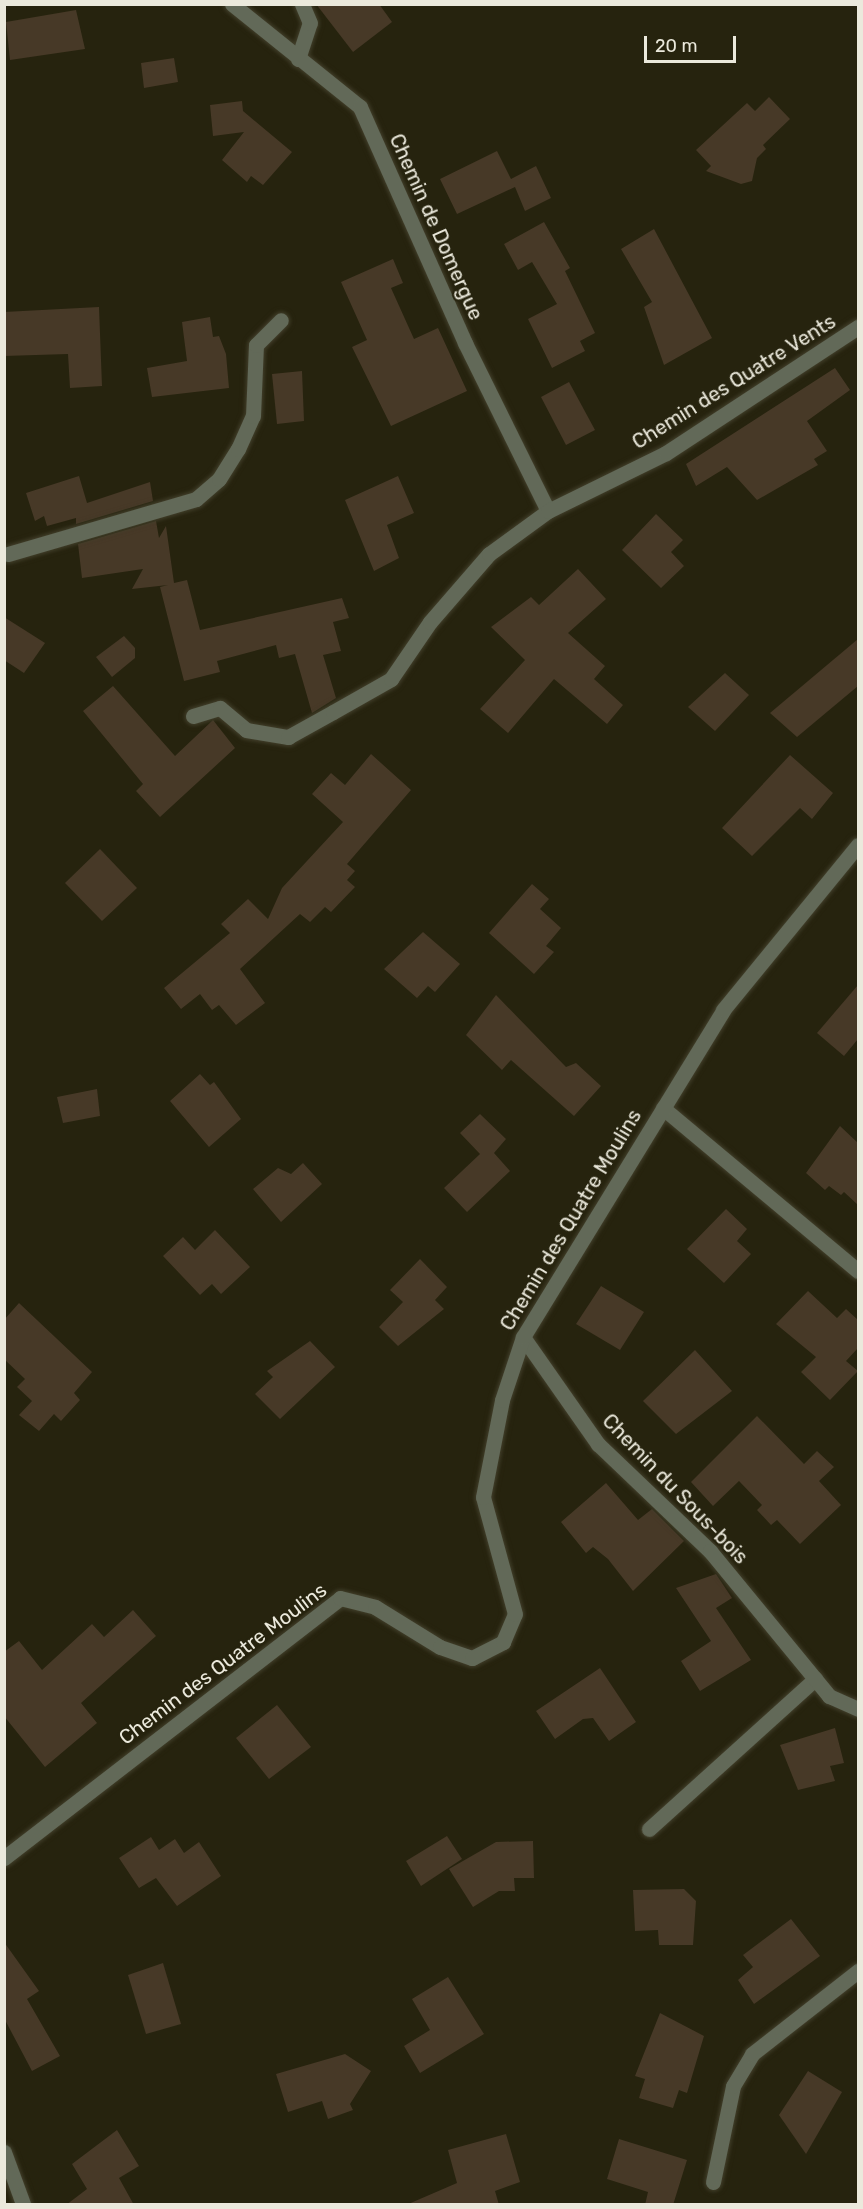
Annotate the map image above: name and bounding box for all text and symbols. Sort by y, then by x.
scale bar [647,24,738,62]
text: 20 m [655,35,697,57]
street label: Chemin de Domergue [384,130,488,324]
street label: Chemin des Quatre Vents [628,309,840,455]
street label: Chemin des Quatre Moulins [495,1105,647,1335]
street label: Chemin du Sous-bois [597,1409,753,1569]
street label: Chemin des Quatre Moulins [114,1578,332,1750]

